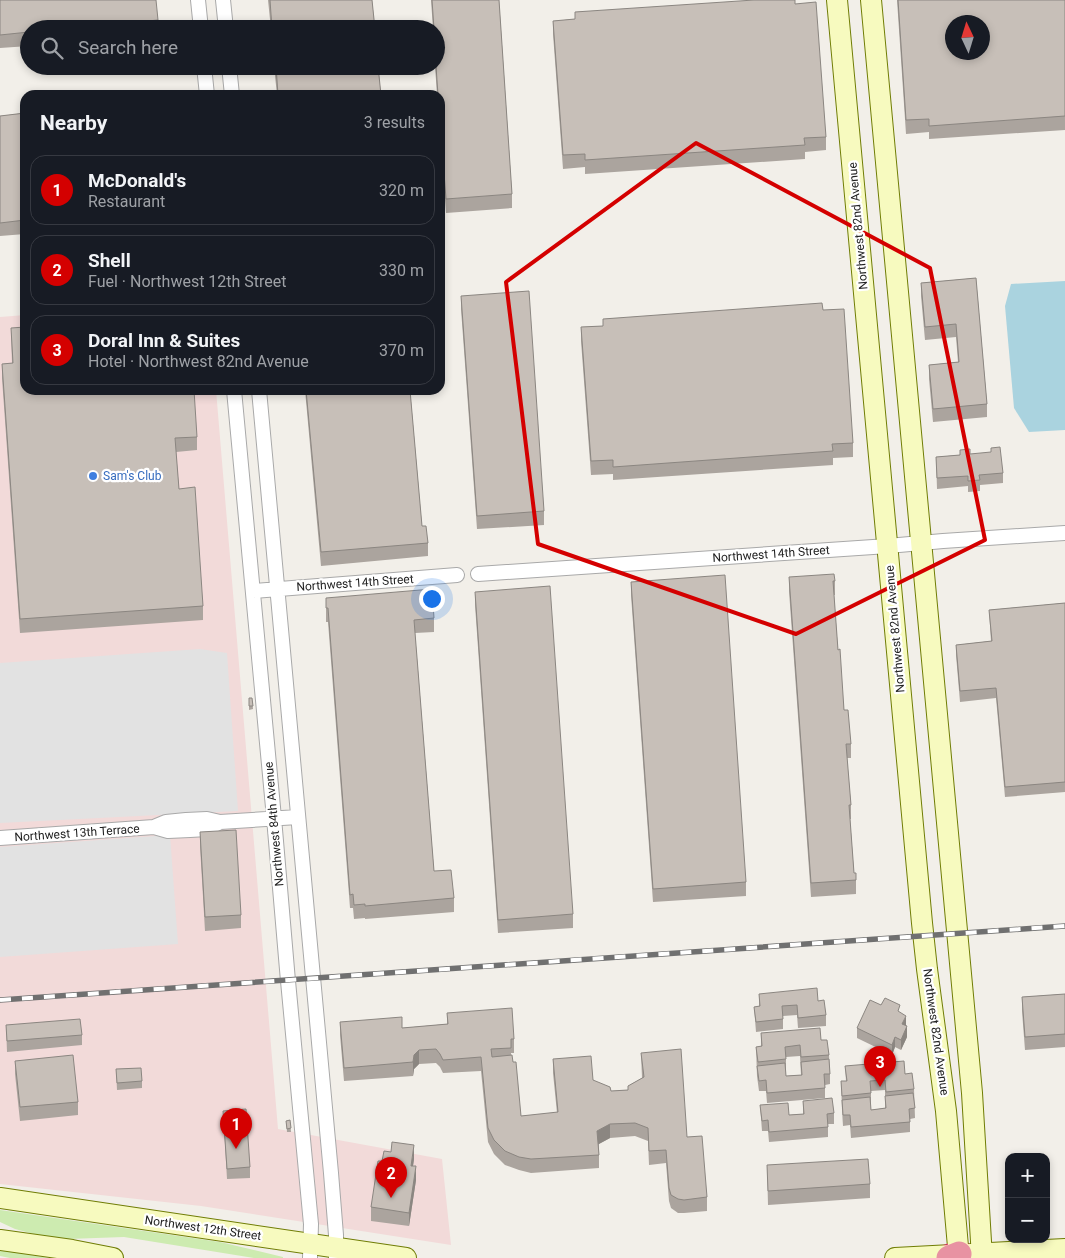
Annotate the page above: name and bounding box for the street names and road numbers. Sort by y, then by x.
street label: Northwest 82nd Avenue [845,162,871,290]
street label: Northwest 14th Street [712,543,830,565]
street label: Northwest 82nd Avenue [882,565,908,693]
street label: Northwest 14th Street [296,572,414,594]
street label: Northwest 84th Avenue [262,761,286,887]
street label: Northwest 13th Terrace [14,822,140,844]
street label: Northwest 82nd Avenue [920,968,952,1096]
street label: Northwest 12th Street [144,1213,262,1243]

